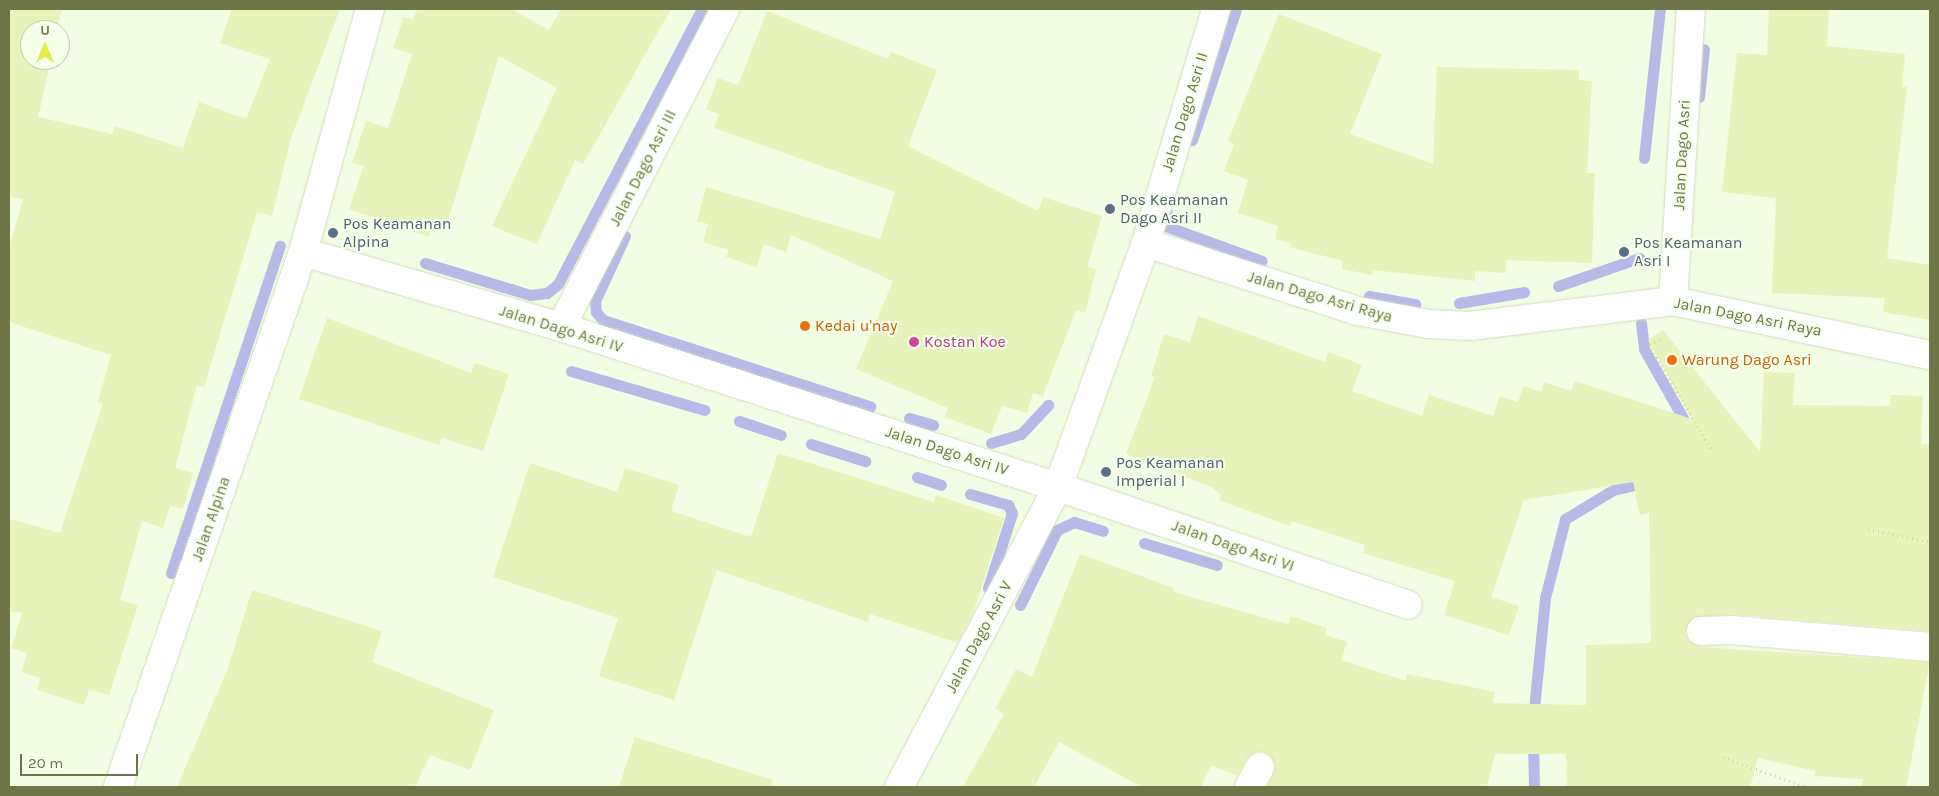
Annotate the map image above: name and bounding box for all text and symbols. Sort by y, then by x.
north arrow [20,20,70,70]
text: U [40,22,50,39]
street label: Jalan Dago Asri II [1158,50,1212,174]
street label: Jalan Dago Asri [1670,99,1694,211]
street label: Jalan Dago Asri III [605,106,681,230]
place label: Pos Keamanan Dago Asri II [1120,190,1228,228]
marker: Pos Keamanan Dago Asri II [1104,203,1116,215]
place label: Pos Keamanan Alpina [343,214,451,252]
marker: Pos Keamanan Alpina [327,227,339,239]
place label: Pos Keamanan Asri I [1634,233,1742,271]
marker: Pos Keamanan Asri I [1618,246,1630,258]
street label: Jalan Dago Asri Raya [1245,267,1395,327]
street label: Jalan Dago Asri Raya [1673,293,1823,341]
street label: Jalan Dago Asri IV [497,301,625,357]
place label: Kedai u'nay [815,316,898,336]
marker: Kedai u'nay [799,320,811,332]
place label: Kostan Koe [924,332,1006,352]
marker: Kostan Koe [908,336,920,348]
place label: Warung Dago Asri [1682,350,1812,370]
marker: Warung Dago Asri [1666,354,1678,366]
street label: Jalan Dago Asri IV [883,422,1011,480]
place label: Pos Keamanan Imperial I [1116,453,1224,491]
marker: Pos Keamanan Imperial I [1100,466,1112,478]
street label: Jalan Alpina [188,474,234,564]
street label: Jalan Dago Asri VI [1169,516,1297,576]
street label: Jalan Dago Asri V [941,578,1017,696]
scale bar [22,744,140,776]
text: 20 m [28,754,63,772]

